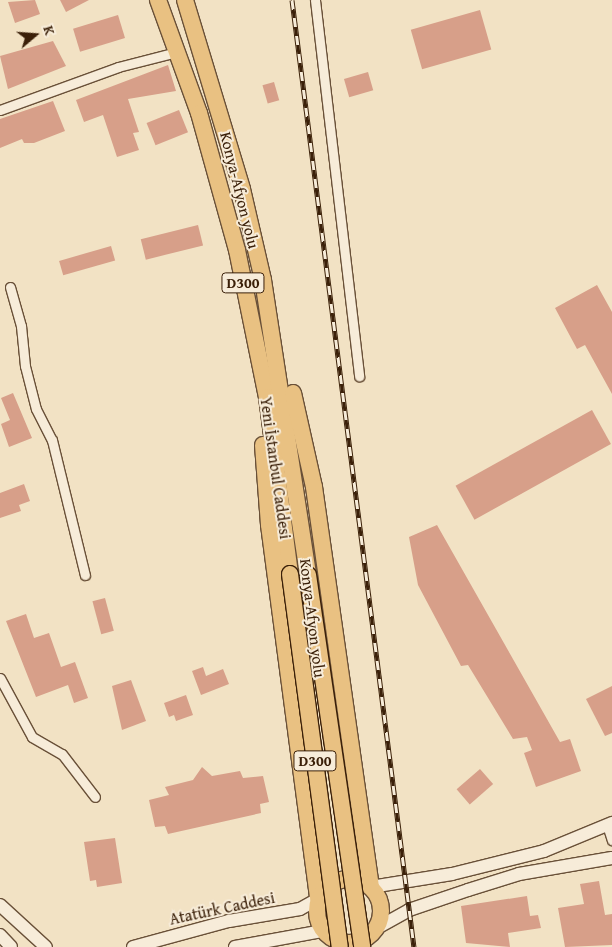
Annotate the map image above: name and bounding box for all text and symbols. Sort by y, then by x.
north arrow [10,10,60,60]
text: K [38,23,60,38]
street label: Konya-Afyon yolu [216,130,264,250]
road number: D300 [220,270,266,296]
street label: Yeni İstanbul Caddesi [257,396,295,540]
street label: Konya-Afyon yolu [296,558,330,678]
road number: D300 [292,748,338,774]
street label: Atatürk Caddesi [168,887,276,929]

